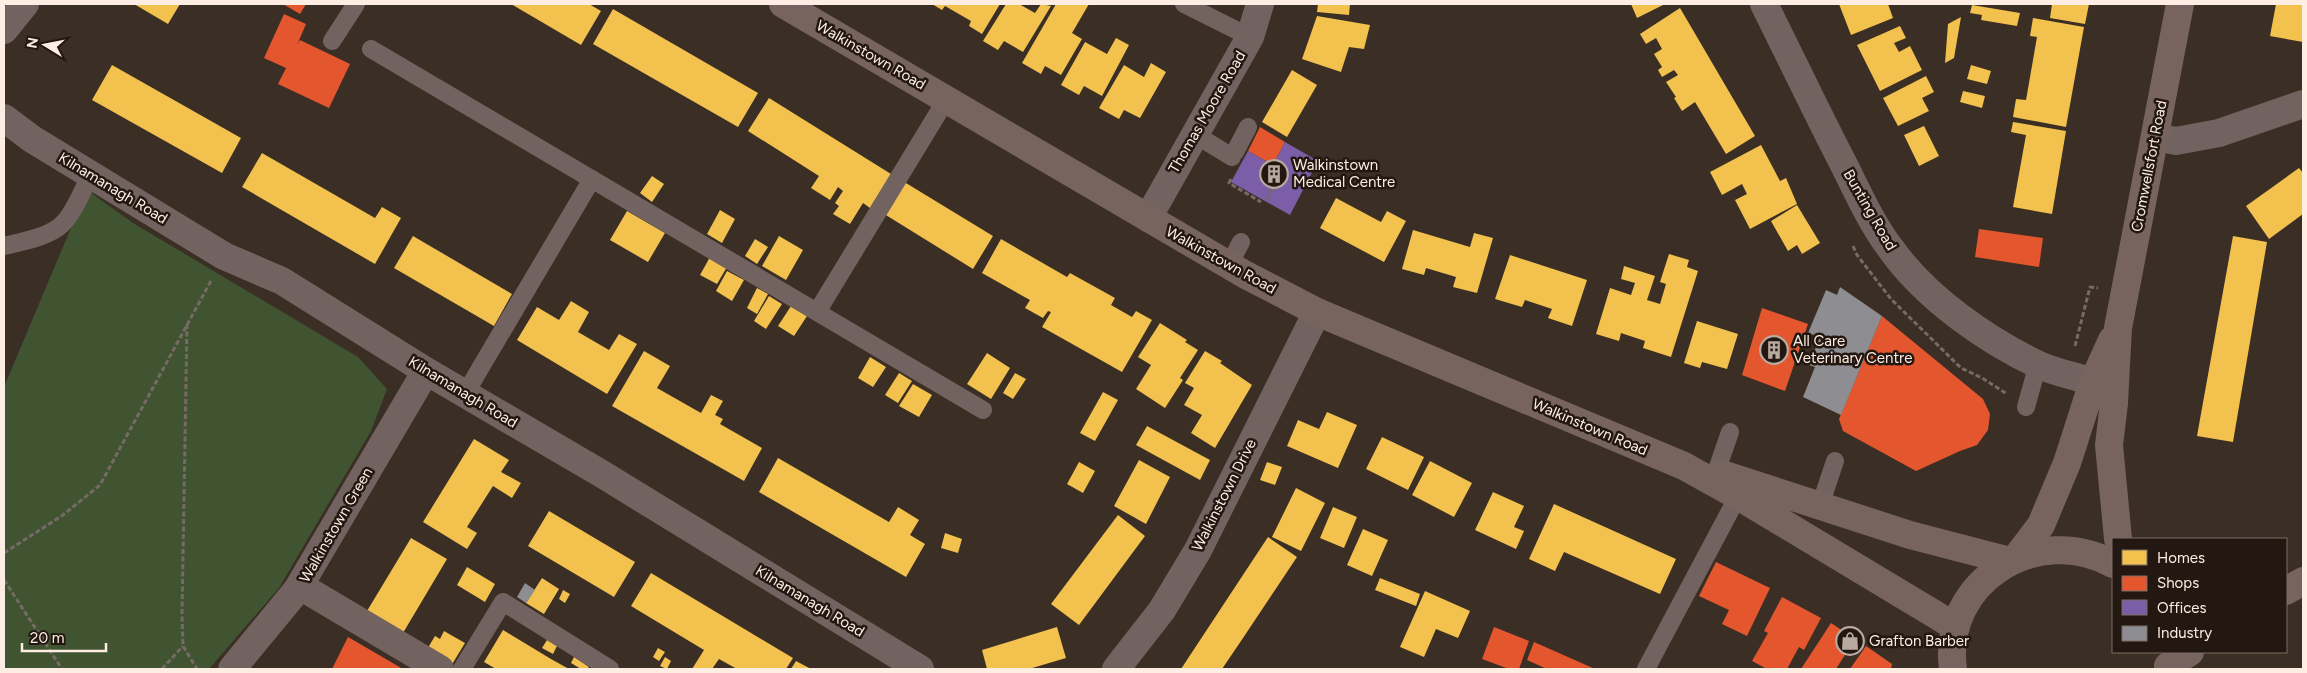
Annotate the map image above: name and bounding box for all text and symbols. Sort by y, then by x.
street label: Walkinstown Road [813,16,929,94]
north arrow [20,20,70,70]
text: N [23,36,42,50]
street label: Thomas Moore Road [1165,48,1249,176]
street label: Cromwellsfort Road [2127,99,2171,233]
street label: Kilnamanagh Road [55,148,171,228]
place label: Walkinstown Medical Centre [1293,156,1395,191]
building icon: Walkinstown Medical Centre [1259,159,1289,189]
street label: Bunting Road [1840,166,1900,254]
street label: Walkinstown Road [1163,222,1279,298]
place label: All Care Veterinary Centre [1793,332,1912,367]
building icon: All Care Veterinary Centre [1759,335,1789,365]
street label: Kilnamanagh Road [405,352,521,432]
street label: Walkinstown Road [1530,395,1650,459]
street label: Walkinstown Drive [1188,436,1260,554]
street label: Walkinstown Green [296,464,376,586]
legend [2112,538,2287,653]
text: Homes [2157,549,2205,567]
street label: Kilnamanagh Road [752,561,868,641]
text: Shops [2157,574,2199,592]
text: Offices [2157,599,2207,617]
scale bar [22,620,106,652]
text: Industry [2157,624,2212,642]
shop icon: Grafton Barber [1835,626,1865,656]
text: 20 m [30,629,64,647]
place label: Grafton Barber [1869,632,1969,650]

